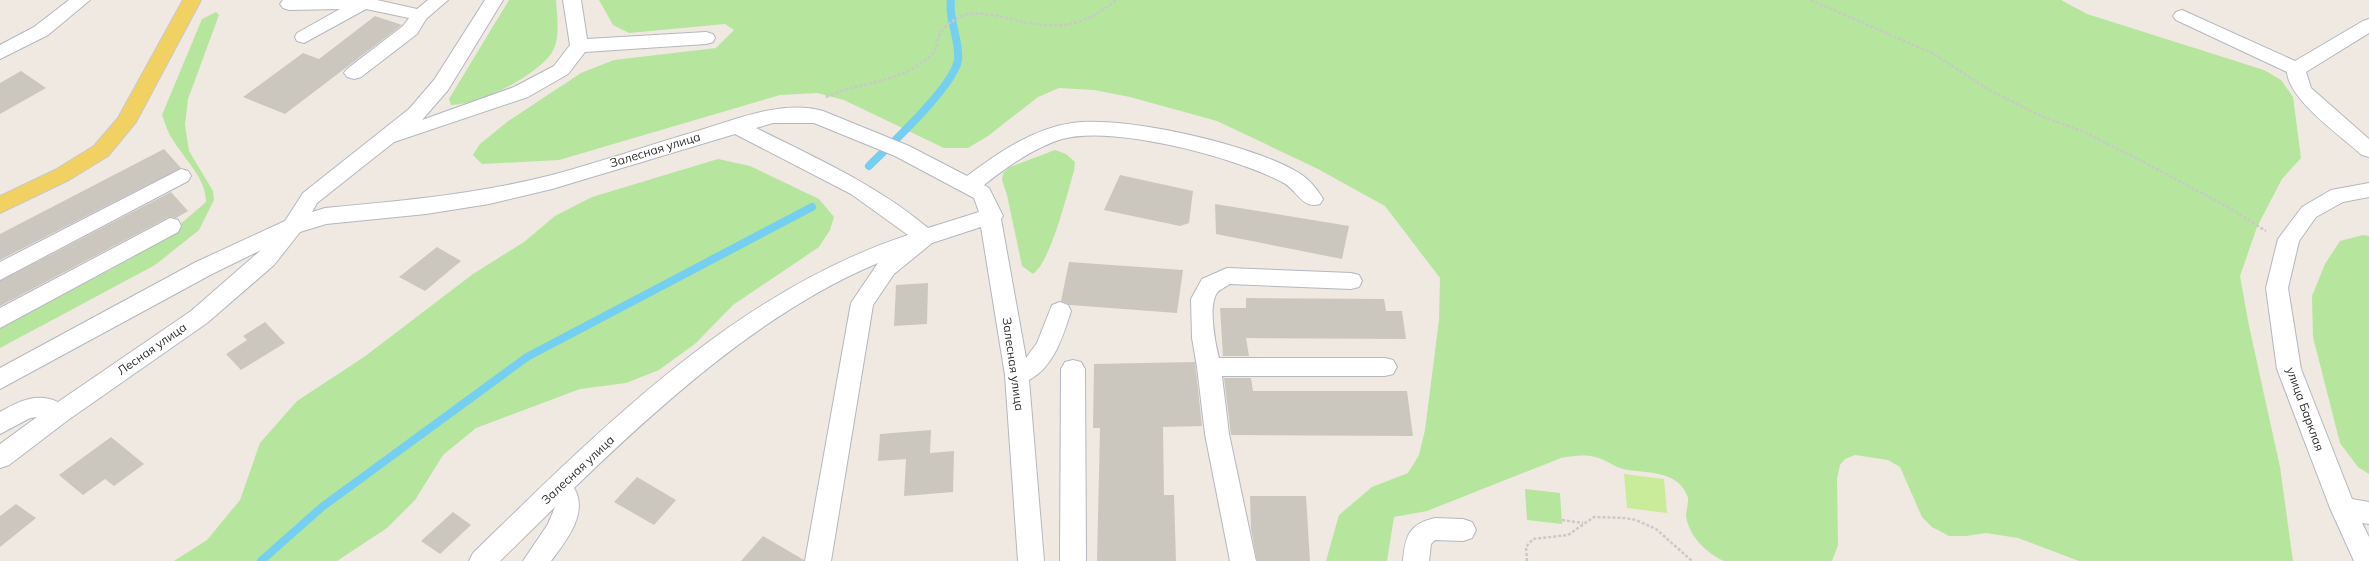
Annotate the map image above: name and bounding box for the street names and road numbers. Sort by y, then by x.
street label: Залесная улица [608,129,702,170]
street label: Залесная улица [1000,316,1027,412]
street label: Лесная улица [114,319,189,378]
street label: улица Барклая [2283,365,2328,453]
street label: Залесная улица [538,432,617,507]

